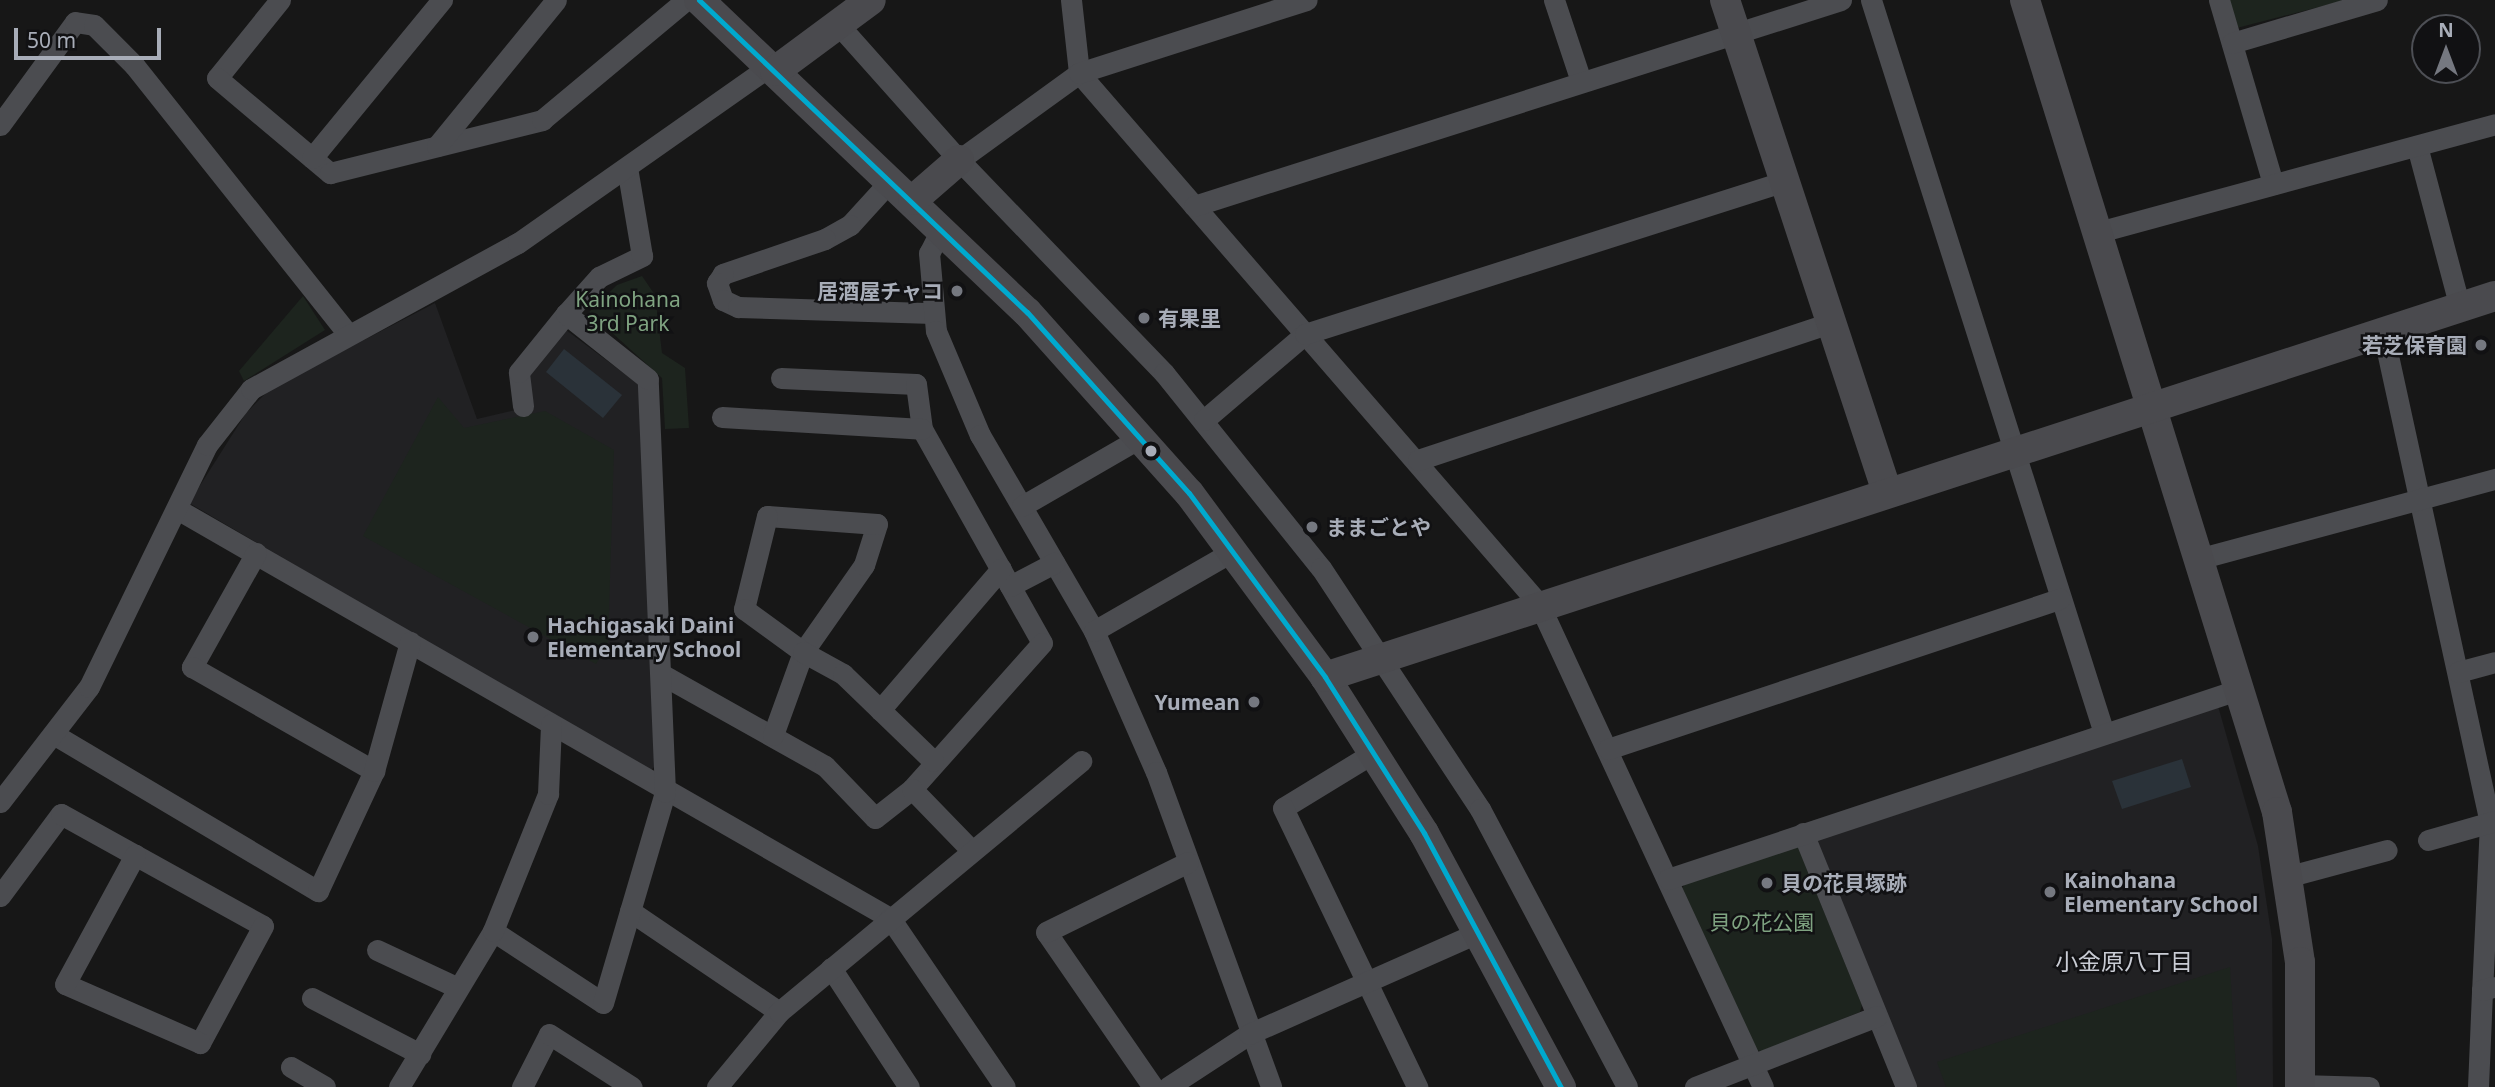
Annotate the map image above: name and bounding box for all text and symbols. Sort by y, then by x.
scale bar [18,14,164,58]
north arrow [2411,14,2481,84]
text: N [2438,17,2454,43]
text: 50 m [27,26,76,54]
place label: 居酒屋チャコ [817,278,943,304]
marker: 居酒屋チャコ [949,283,965,299]
park label: Kainohana 3rd Park [575,286,681,336]
place label: 有果里 [1158,305,1221,331]
marker: 有果里 [1136,310,1152,326]
place label: 若芝保育園 [2362,332,2467,358]
marker: 若芝保育園 [2473,337,2489,353]
unlabelled marker [1144,444,1158,458]
place label: ままごとや [1326,514,1431,540]
marker: ままごとや [1304,519,1320,535]
place label: Hachigasaki Daini Elementary School [547,612,741,662]
marker: Hachigasaki Daini Elementary School [525,629,541,645]
place label: Yumean [1155,689,1240,715]
marker: Yumean [1246,694,1262,710]
place label: Kainohana Elementary School [2064,867,2258,917]
place label: 貝の花貝塚跡 [1781,870,1907,896]
marker: 貝の花貝塚跡 [1759,875,1775,891]
marker: Kainohana Elementary School [2042,884,2058,900]
park label: 貝の花公園 [1710,909,1814,935]
district label: 小金原八丁目 [2055,947,2193,975]

